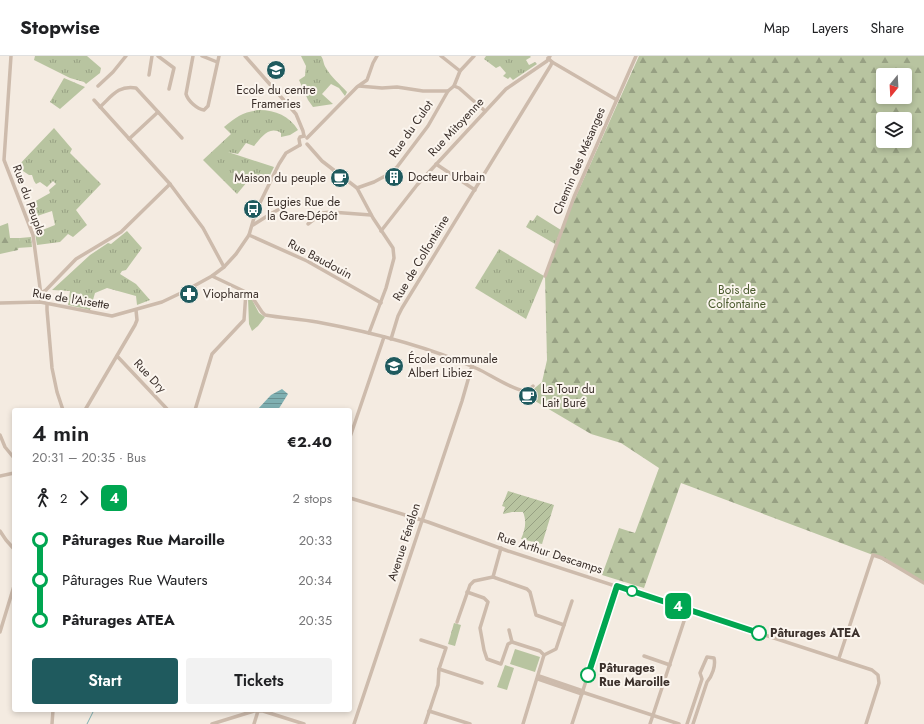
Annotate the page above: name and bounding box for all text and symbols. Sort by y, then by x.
text: Stopwise [20,14,100,41]
text: Map [764,18,790,38]
text: Layers [812,18,848,38]
text: Share [870,18,904,38]
school or university icon: Ecole du centre Frameries [265,59,287,81]
north arrow [876,68,912,104]
map controls [876,68,912,148]
place label: Ecole du centre Frameries [236,81,316,113]
street label: Rue Mitoyenne [424,93,488,161]
street label: Rue du Culot [385,97,437,161]
street label: Chemin des Mésanges [548,104,610,218]
button: layers [876,112,912,148]
street label: Rue du Peuple [8,162,50,238]
building icon: Docteur Urbain [383,166,405,188]
cafe icon: Maison du peuple [329,167,351,189]
place label: Docteur Urbain [408,168,485,186]
place label: Maison du peuple [234,169,326,187]
place label: Eugies Rue de la Gare-Dépôt [267,193,340,225]
bus stop icon: Eugies Rue de la Gare-Dépôt [242,198,264,220]
street label: Rue de Colfontaine [388,212,454,304]
street label: Rue Baudouin [285,234,355,284]
park label: Bois de Colfontaine [708,281,766,313]
pharmacy icon: Viopharma [178,283,200,305]
street label: Rue de l'Aisette [31,284,111,314]
place label: Viopharma [203,285,259,303]
place label: École communale Albert Libiez [408,350,498,382]
street label: Rue Dry [130,355,171,398]
school or university icon: École communale Albert Libiez [383,355,405,377]
place label: La Tour du Lait Buré [542,380,595,412]
cafe icon: La Tour du Lait Buré [517,385,539,407]
text: 4 min [32,417,89,449]
text: €2.40 [287,431,332,453]
text: 20:31 – 20:35 · Bus [32,448,146,467]
icon: walk [32,487,54,509]
icon: forward [73,487,95,509]
text: 4 [109,488,119,508]
text: 2 [60,489,67,508]
text: 2 stops [293,489,332,508]
street label: Avenue Fénélon [383,501,425,583]
street label: Rue Arthur Descamps [495,527,605,579]
text: Pâturages Rue Maroille [62,529,225,551]
text: 20:33 [299,531,332,550]
text: Pâturages Rue Wauters [62,569,208,591]
text: 20:34 [298,571,332,590]
unlabelled marker [626,585,638,597]
line badge: 4 [665,593,691,619]
text: 4 [673,596,683,616]
text: Pâturages ATEA [62,609,175,631]
text: 20:35 [298,611,332,630]
place label: Pâturages ATEA [770,624,860,642]
marker: Pâturages ATEA [751,625,767,641]
button: Start [32,658,178,704]
button: Tickets [186,658,332,704]
place label: Pâturages Rue Maroille [599,659,670,691]
marker: Pâturages Rue Maroille [580,667,596,683]

